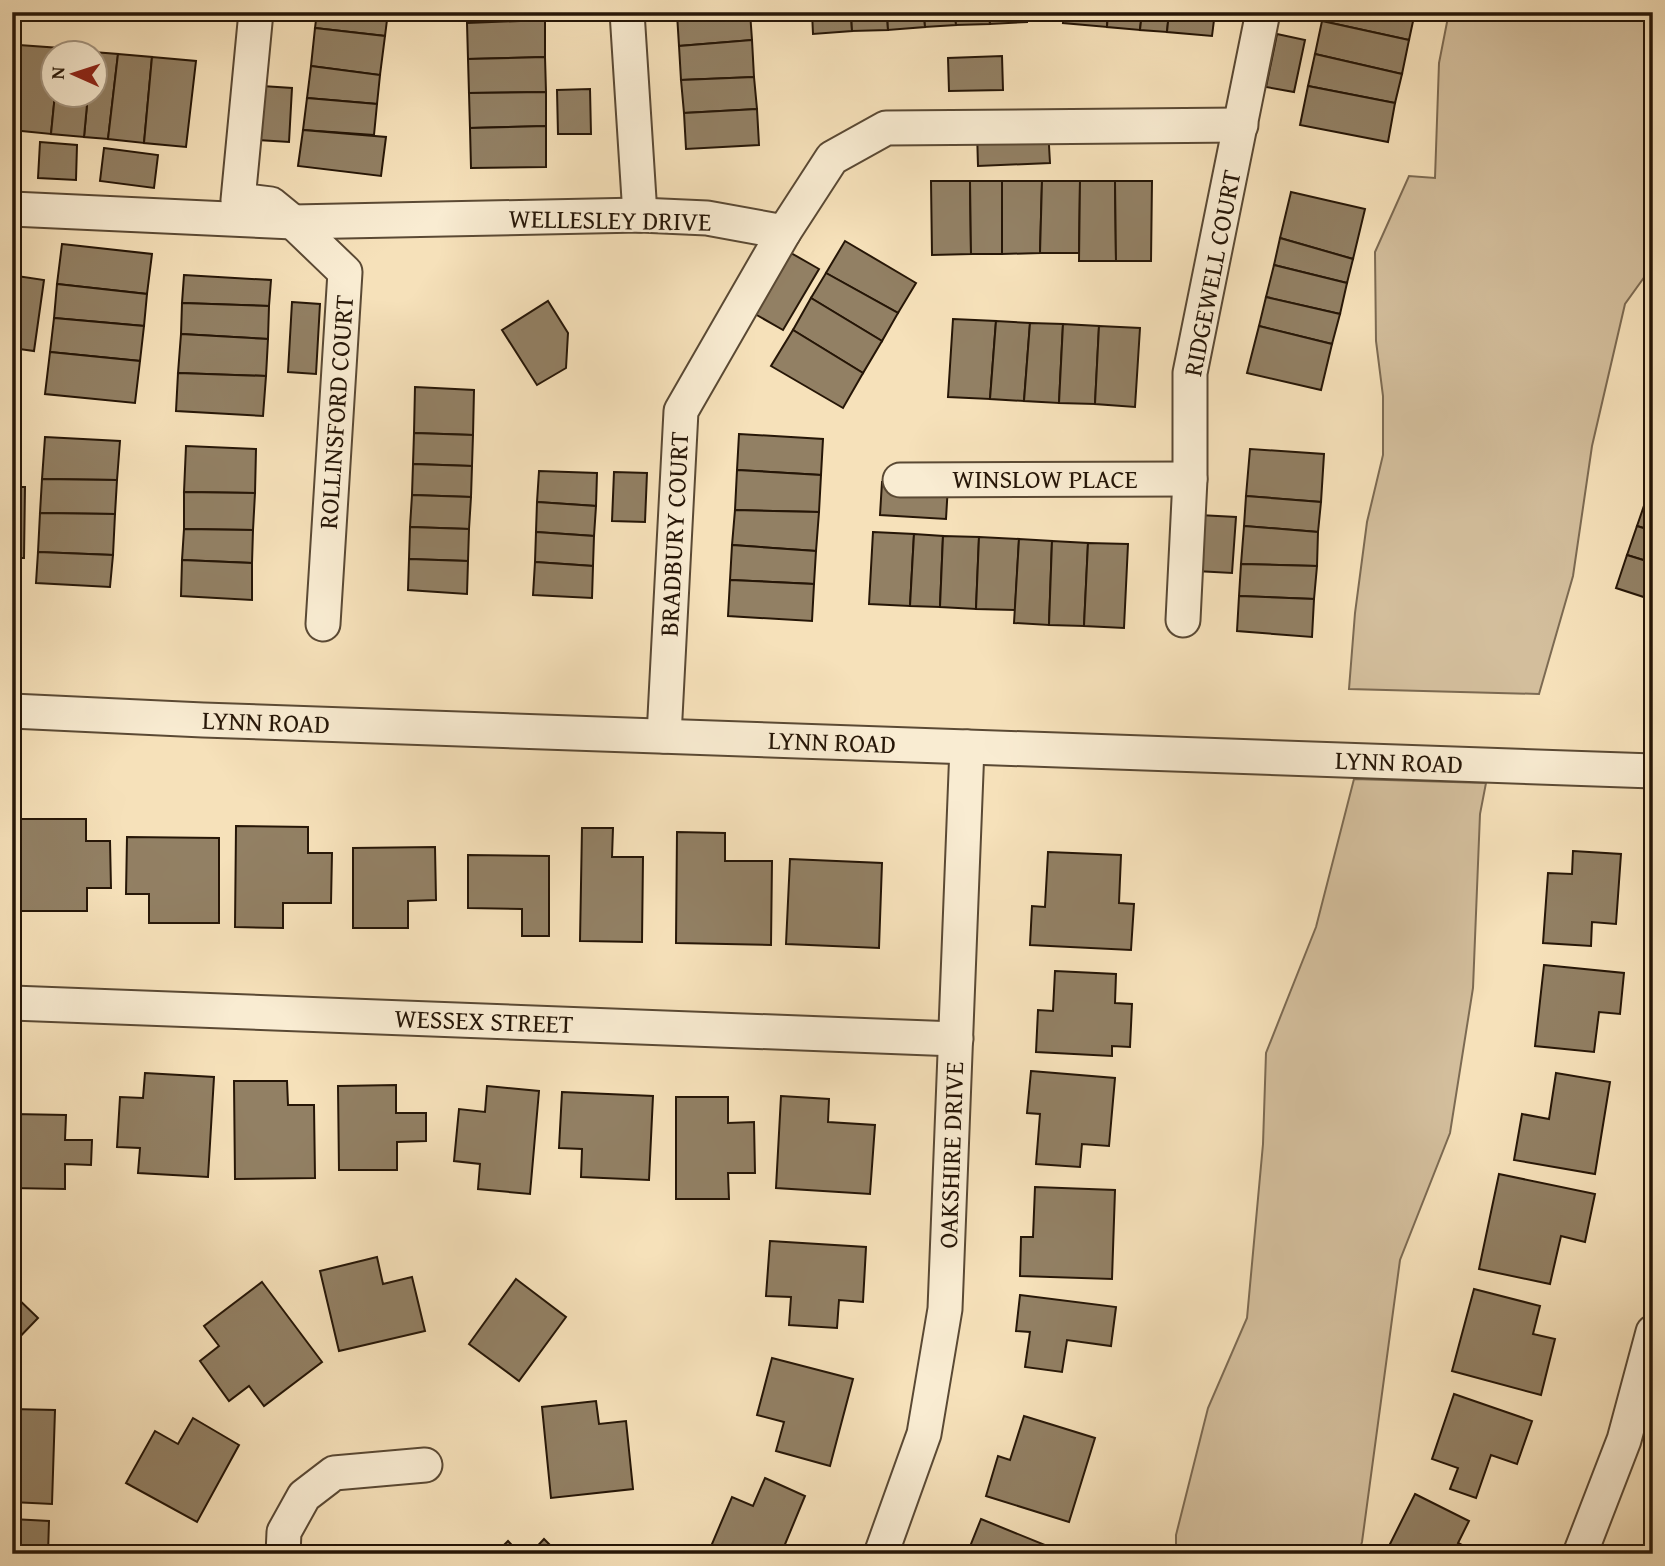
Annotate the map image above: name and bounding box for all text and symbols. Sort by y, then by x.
north arrow [38,38,108,108]
text: N [43,66,71,80]
street label: RIDGEWELL COURT [1172,166,1251,380]
street label: WELLESLEY DRIVE [508,198,712,241]
street label: ROLLINSFORD COURT [308,293,363,530]
street label: BRADBURY COURT [649,430,698,638]
street label: WINSLOW PLACE [952,459,1138,498]
street label: LYNN ROAD [201,700,331,743]
street label: LYNN ROAD [767,720,897,763]
street label: LYNN ROAD [1334,740,1464,783]
street label: WESSEX STREET [394,998,574,1043]
street label: OAKSHIRE DRIVE [928,1061,973,1249]

